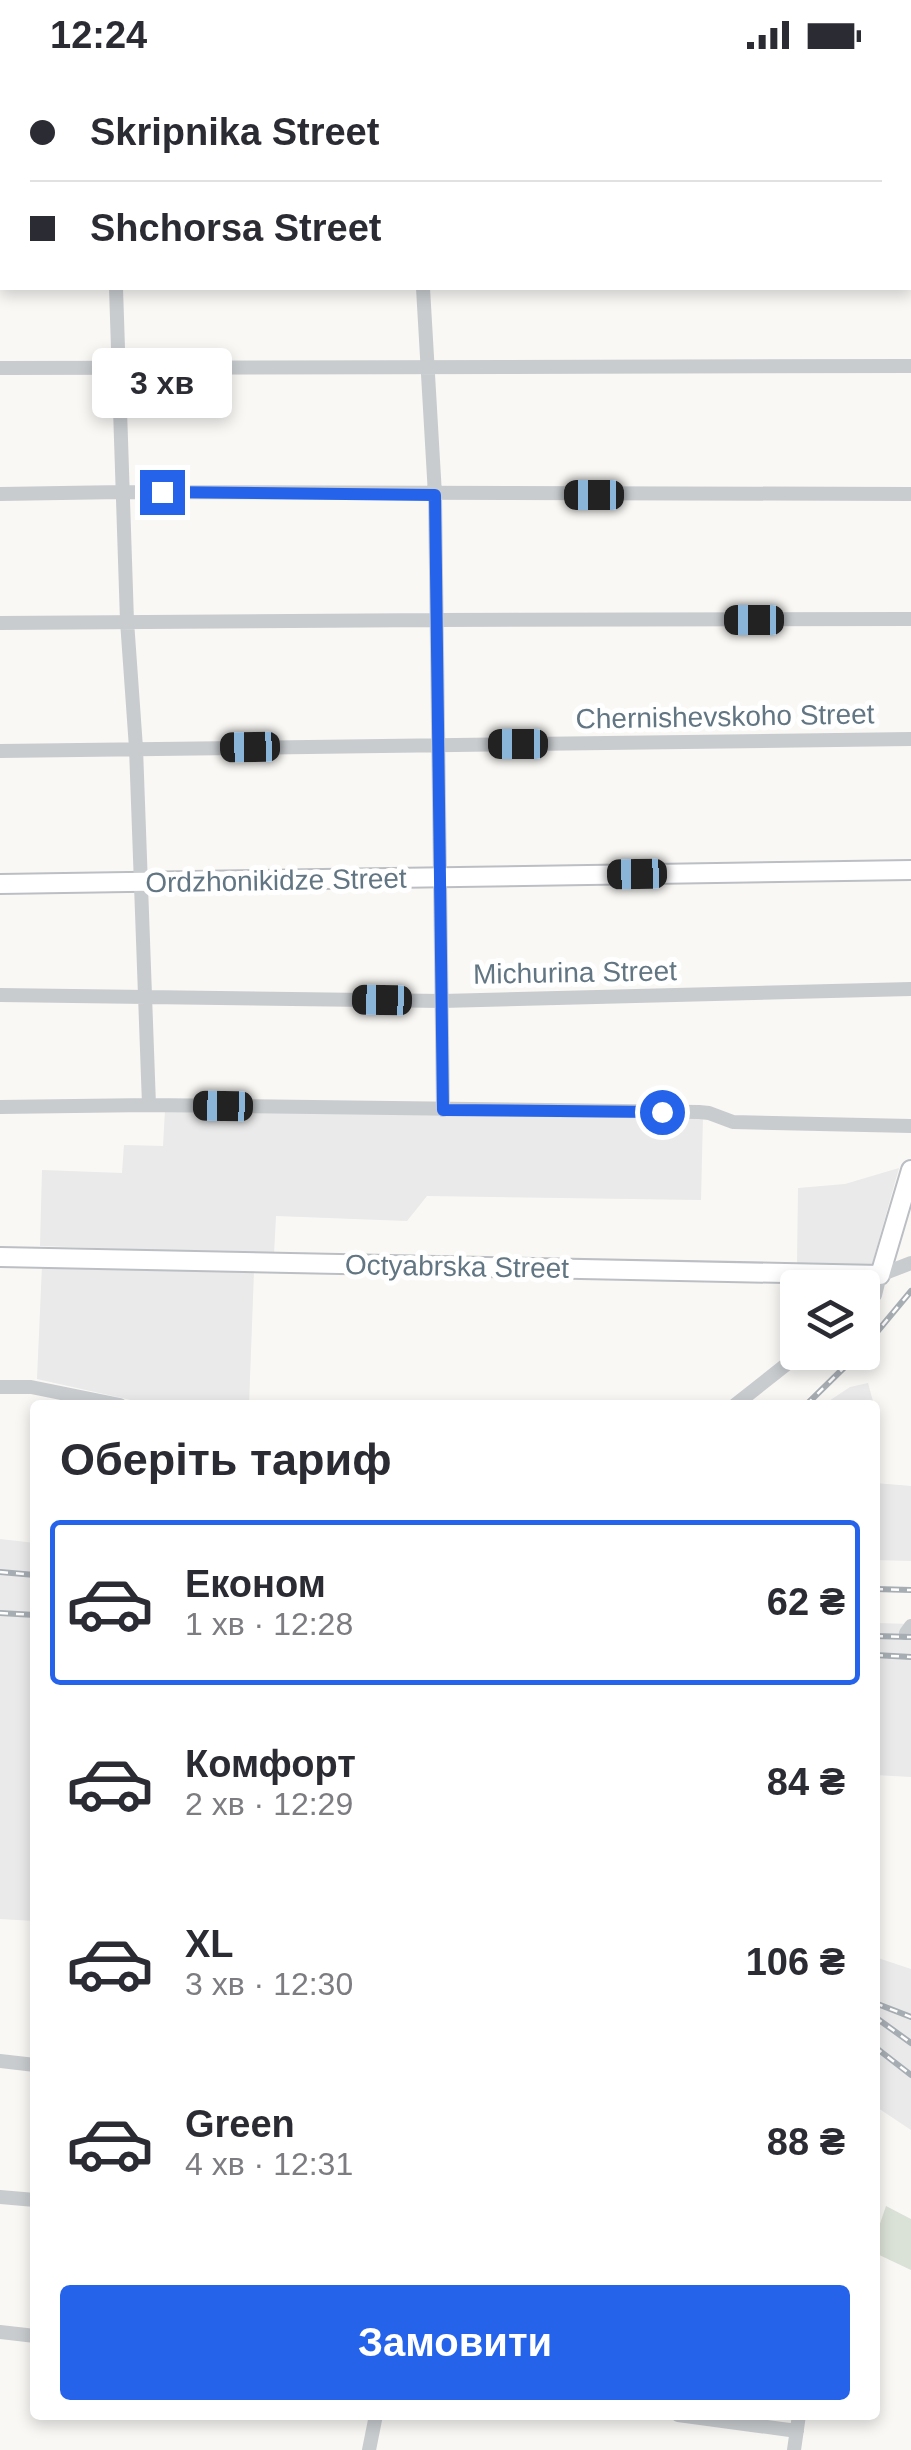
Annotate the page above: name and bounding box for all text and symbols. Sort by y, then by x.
text: 12:24 [50,14,147,56]
text: Skripnika Street [90,111,379,153]
text: Shchorsa Street [90,207,381,249]
callout: 3 хв [92,347,232,417]
text: 3 хв [130,365,194,401]
route end [140,470,185,515]
car [564,480,624,510]
car [724,605,784,635]
street label: Chernishevskoho Street [575,698,875,735]
car [488,729,548,759]
car [220,731,280,763]
car [607,858,667,890]
street label: Ordzhonikidze Street [145,863,407,898]
street label: Michurina Street [473,955,677,990]
car [352,984,412,1016]
car [193,1090,253,1122]
route start [640,1090,685,1135]
street label: Octyabrska Street [345,1249,570,1284]
map controls [780,1270,880,1370]
button: layers [780,1270,880,1370]
text: Оберіть тариф [60,1434,392,1485]
icon: car [65,1558,155,1648]
text: Економ [185,1563,326,1605]
text: 62 ₴ [767,1581,845,1623]
text: 1 хв · 12:28 [185,1606,353,1642]
icon: car [65,1738,155,1828]
text: Комфорт [185,1743,356,1785]
text: 84 ₴ [767,1761,845,1803]
text: 2 хв · 12:29 [185,1786,353,1822]
icon: car [65,1918,155,2008]
text: XL [185,1923,234,1965]
text: 106 ₴ [746,1941,845,1983]
text: 3 хв · 12:30 [185,1966,353,2002]
icon: car [65,2098,155,2188]
text: Green [185,2103,295,2145]
text: 88 ₴ [767,2121,845,2163]
text: 4 хв · 12:31 [185,2146,353,2182]
button: Замовити [60,2285,850,2400]

